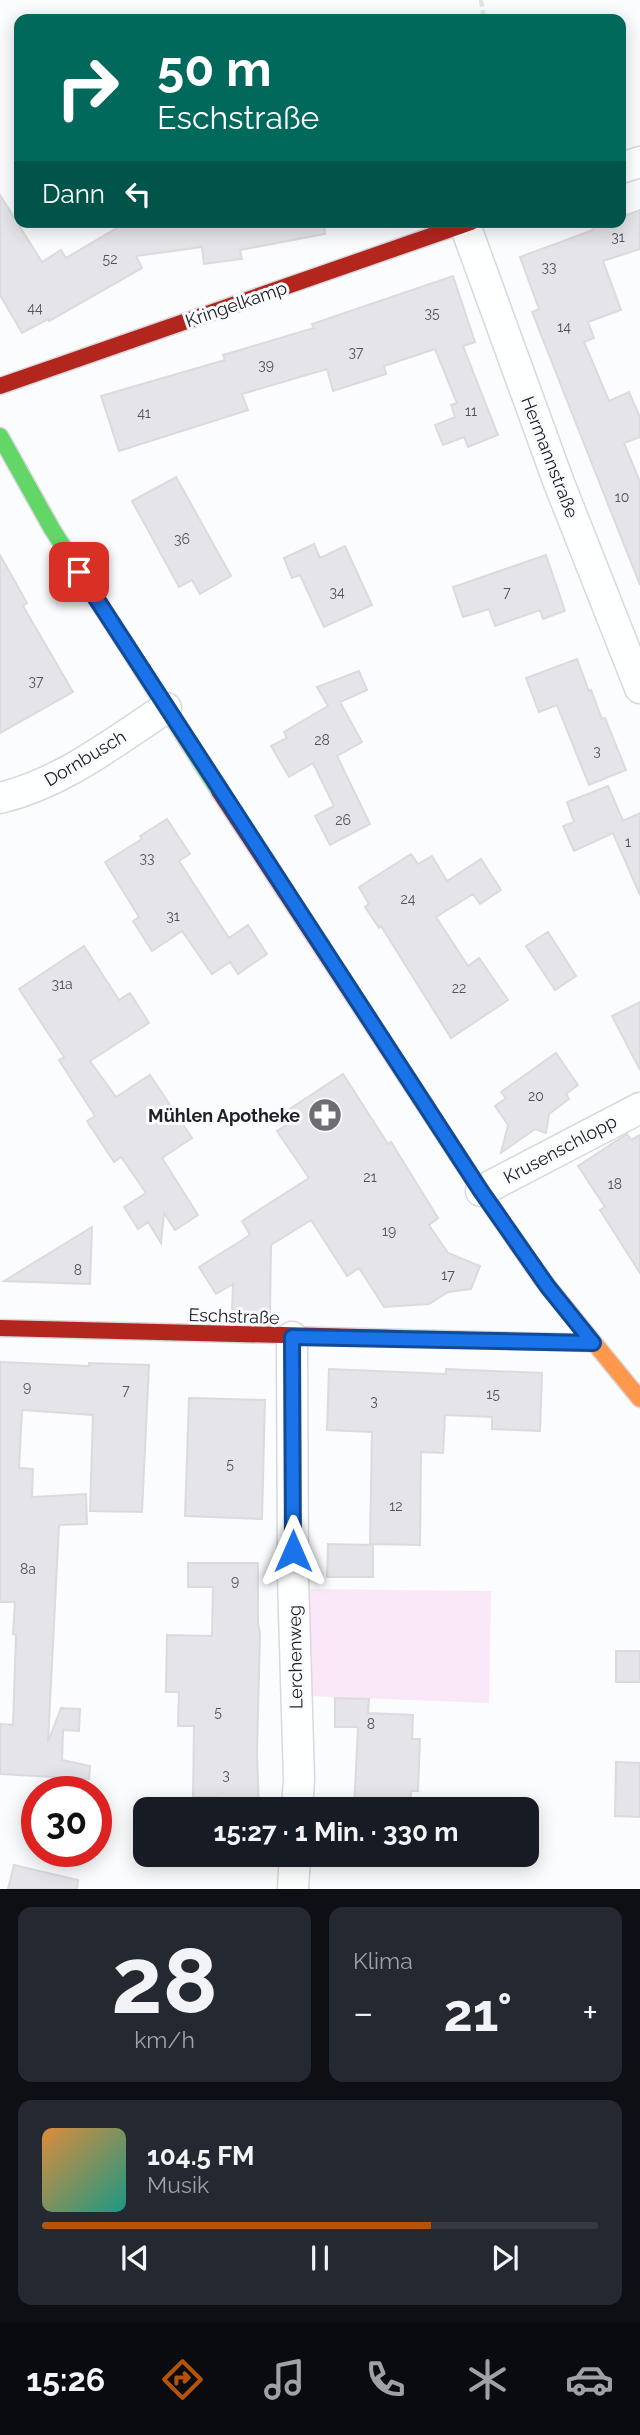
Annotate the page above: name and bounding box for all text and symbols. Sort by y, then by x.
text: 50 m [157,40,272,97]
icon: right [42,42,133,133]
text: Eschstraße [157,99,319,136]
icon: left [119,175,157,213]
text: Dann [42,179,105,209]
house number: 31 [611,229,625,245]
house number: 52 [103,251,117,267]
house number: 33 [542,259,556,275]
street label: Kringelkamp [183,277,289,331]
house number: 44 [27,300,43,316]
house number: 35 [424,305,440,321]
house number: 14 [557,319,571,335]
house number: 37 [349,344,364,360]
house number: 39 [258,357,274,373]
street label: Hermannstraße [517,393,583,521]
house number: 11 [465,403,477,419]
house number: 41 [137,405,151,421]
house number: 10 [615,489,629,505]
house number: 36 [174,531,190,547]
pin [49,542,109,602]
icon: arrive [60,553,98,591]
house number: 34 [329,584,345,600]
house number: 7 [503,584,511,600]
house number: 37 [29,673,44,689]
street label: Dornbusch [40,725,130,791]
house number: 28 [314,732,330,748]
house number: 3 [593,743,601,759]
house number: 26 [335,812,351,828]
house number: 1 [625,834,631,850]
house number: 33 [140,850,154,866]
house number: 24 [401,891,416,907]
house number: 31 [166,908,180,924]
house number: 31a [51,976,73,992]
house number: 22 [452,980,466,996]
house number: 20 [528,1088,544,1104]
pharmacy icon: Mühlen Apotheke [306,1096,344,1134]
place label: Mühlen Apotheke [148,1105,300,1126]
street label: Krusenschlopp [500,1110,620,1188]
house number: 21 [363,1169,377,1185]
house number: 18 [608,1176,622,1192]
house number: 19 [382,1223,396,1239]
house number: 8 [74,1262,82,1278]
house number: 17 [441,1267,455,1283]
street label: Eschstraße [188,1304,280,1328]
house number: 9 [23,1379,31,1395]
house number: 7 [122,1382,130,1398]
house number: 15 [486,1386,500,1402]
house number: 3 [370,1393,378,1409]
house number: 5 [226,1456,234,1472]
house number: 12 [389,1498,403,1514]
position arrow [256,1514,330,1588]
house number: 8a [20,1561,36,1577]
house number: 9 [231,1573,239,1589]
street label: Lerchenweg [284,1605,306,1709]
house number: 5 [214,1704,222,1720]
house number: 8 [367,1716,375,1732]
house number: 3 [222,1767,230,1783]
speed limit sign: 30 [21,1776,112,1867]
text: 15:27 · 1 Min. · 330 m [214,1817,458,1847]
text: 28 [111,1927,218,2034]
text: Klima [353,1947,413,1974]
text: 21° [444,1982,512,2043]
text: − [353,1990,373,2035]
text: + [582,1990,598,2035]
text: km/h [134,2026,195,2053]
text: 104.5 FM [147,2141,255,2171]
text: Musik [147,2171,209,2198]
icon: previous [116,2239,154,2277]
icon: pause [301,2239,339,2277]
icon: next [486,2239,524,2277]
icon: directions [158,2355,207,2404]
icon: music [260,2355,309,2404]
icon: phone [361,2355,410,2404]
icon: climate [463,2355,512,2404]
icon: car [565,2355,614,2404]
text: 15:26 [26,2361,105,2398]

